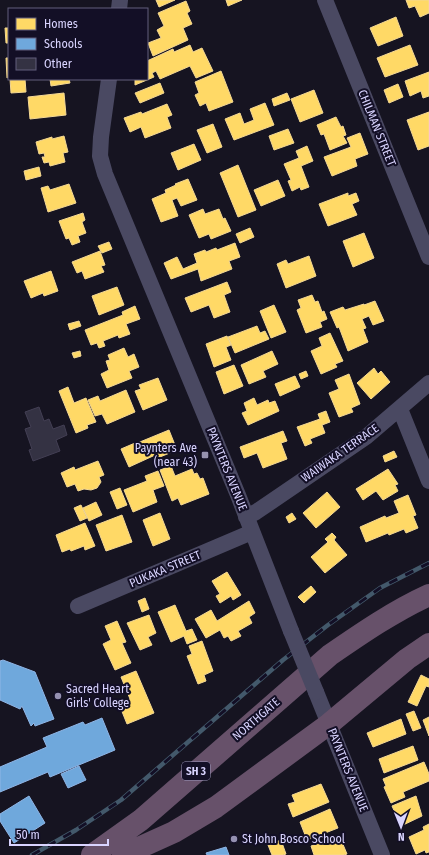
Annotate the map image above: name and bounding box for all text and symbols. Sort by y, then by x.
legend [8,8,148,80]
text: Homes [44,17,78,31]
text: Schools [44,37,82,51]
text: Other [44,57,73,71]
street label: CHILMAN STREET [355,88,399,169]
street label: WAIWAKA TERRACE [299,421,382,485]
street label: PAYNTERS AVENUE [204,425,250,513]
place label: Paynters Ave (near 43) [135,441,197,469]
marker: Paynters Ave (near 43) [200,450,210,460]
street label: PUKAKA STREET [127,548,203,590]
place label: Sacred Heart Girls' College [66,682,129,710]
marker: Sacred Heart Girls' College [53,691,63,701]
street label: NORTHGATE [230,695,283,743]
street label: PAYNTERS AVENUE [325,726,371,814]
road number: SH 3 [182,762,210,780]
north arrow [381,807,421,847]
scale bar [10,821,108,847]
text: 50 m [16,828,40,842]
text: N [398,830,405,843]
place label: St John Bosco School [242,832,345,846]
marker: St John Bosco School [229,834,239,844]

